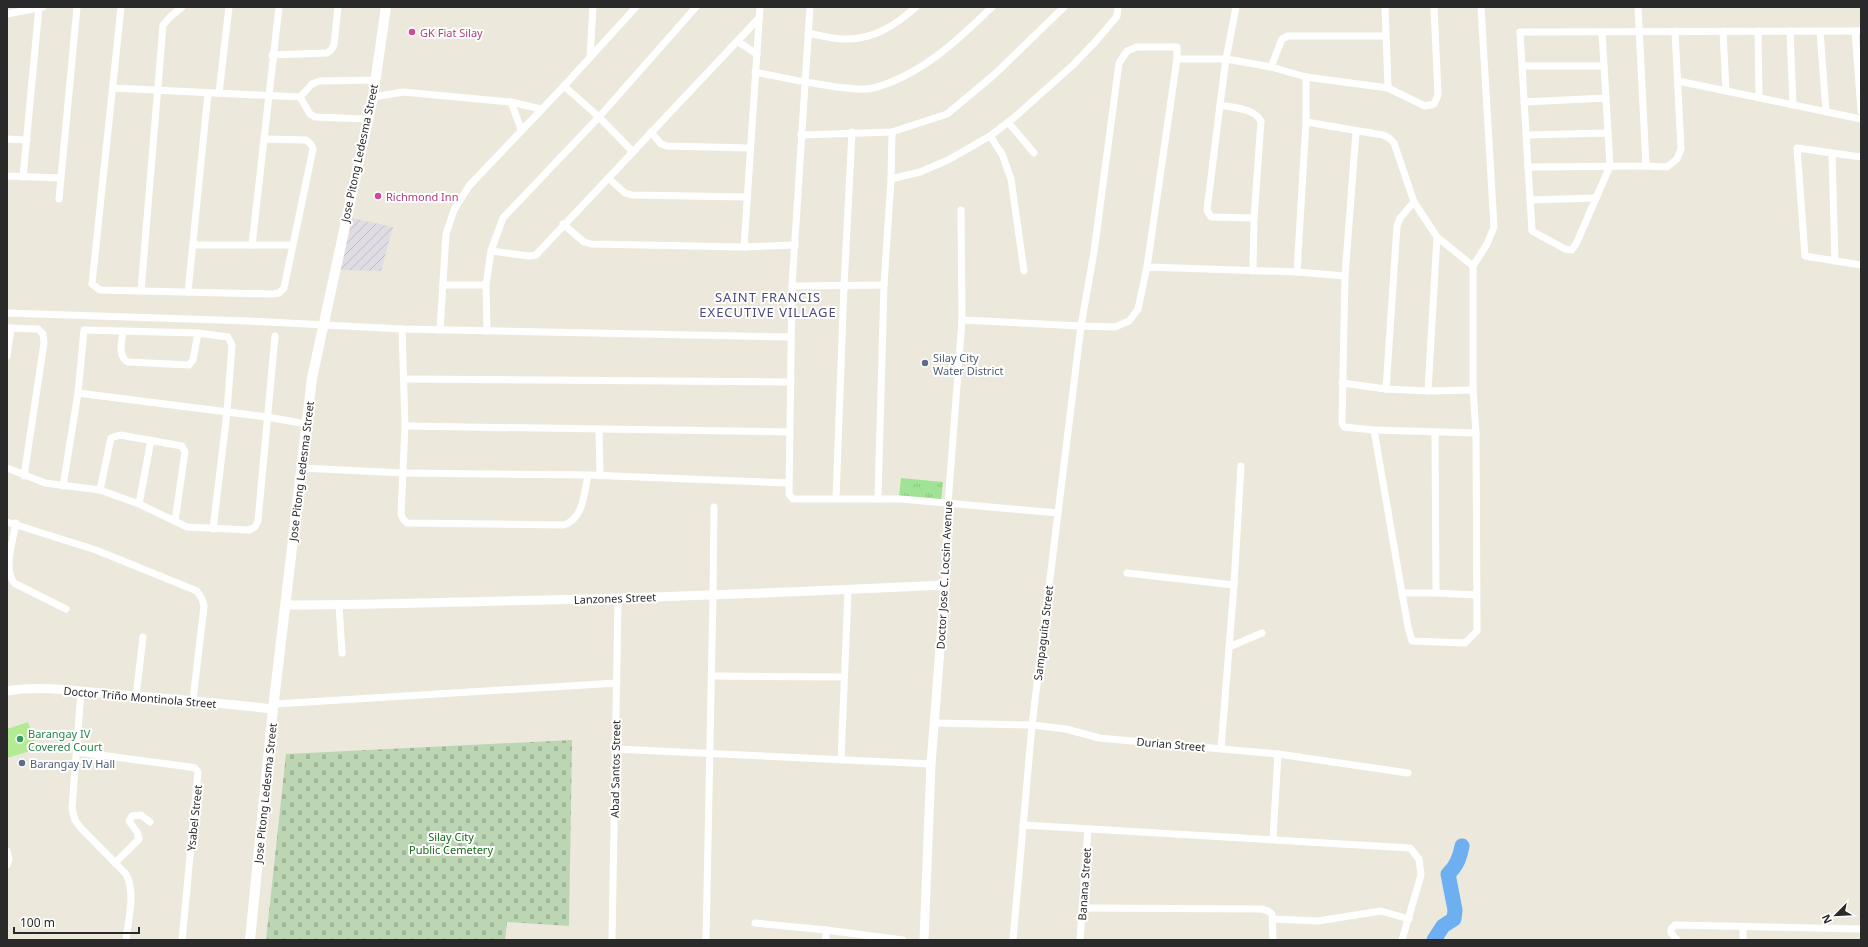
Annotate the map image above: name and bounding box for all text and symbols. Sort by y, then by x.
place label: GK Fiat Silay [420,25,483,40]
marker: GK Fiat Silay [407,27,417,37]
street label: Jose Pitong Ledesma Street [337,83,381,224]
place label: Richmond Inn [386,189,458,204]
marker: Richmond Inn [373,191,383,201]
district label: SAINT FRANCIS EXECUTIVE VILLAGE [699,288,837,321]
place label: Silay City Water District [933,350,1004,378]
marker: Silay City Water District [920,358,930,368]
street label: Jose Pitong Ledesma Street [285,400,317,543]
street label: Doctor Jose C. Locsin Avenue [933,500,955,650]
street label: Sampaguita Street [1030,585,1056,681]
street label: Lanzones Street [574,589,656,607]
street label: Doctor Triño Montinola Street [63,683,217,711]
street label: Abad Santos Street [607,720,623,818]
street label: Jose Pitong Ledesma Street [250,722,280,865]
place label: Barangay IV Covered Court [28,726,102,754]
marker: Barangay IV Covered Court [15,734,25,744]
street label: Durian Street [1136,734,1206,754]
place label: Barangay IV Hall [30,756,115,771]
marker: Barangay IV Hall [17,758,27,768]
street label: Ysabel Street [183,784,205,852]
park label: Silay City Public Cemetery [409,829,493,857]
street label: Banana Street [1074,847,1094,921]
north arrow [1816,895,1856,935]
scale bar [14,909,139,935]
text: N [1818,912,1835,926]
text: 100 m [20,914,55,931]

